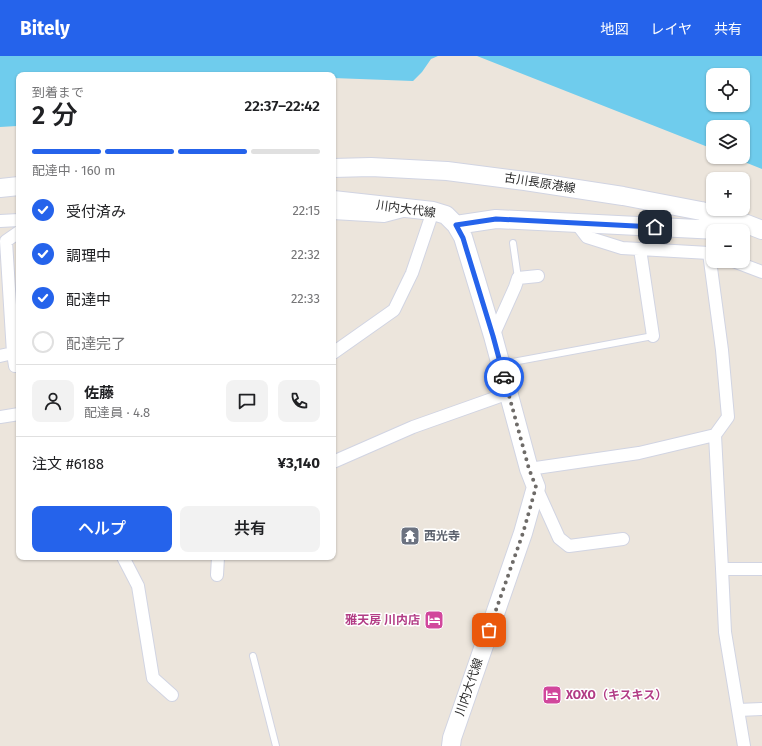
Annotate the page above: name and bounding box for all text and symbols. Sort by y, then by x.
text: Bitely [20,17,70,40]
text: 地図 [600,21,628,38]
text: レイヤ [650,21,692,38]
text: 共有 [714,21,742,38]
map controls [706,68,750,268]
button: locate [706,68,750,112]
text: 到着まで [32,85,84,100]
text: 22:37–22:42 [245,97,320,115]
text: 2 分 [32,100,78,131]
button: layers [706,120,750,164]
text: 配達中 · 160 m [32,163,115,178]
street label: 古川長原港線 [503,170,577,196]
button: + [706,172,750,216]
street label: 川内大代線 [375,198,437,220]
icon: check [32,199,54,221]
text: 受付済み [66,203,126,221]
text: 22:15 [292,203,320,218]
pin [638,210,672,244]
icon: home [644,216,666,238]
button: − [706,224,750,268]
icon: check [32,243,54,265]
text: 調理中 [66,247,111,265]
text: 22:32 [291,247,320,262]
icon: check [32,287,54,309]
text: 配達中 [66,291,111,309]
text: 22:33 [291,291,320,306]
text: 配達完了 [66,335,126,353]
courier [484,357,524,397]
icon: car [493,366,515,388]
button: person [32,380,74,422]
button: chat [226,380,268,422]
button: phone [278,380,320,422]
text: 佐藤 [84,384,114,402]
text: 配達員 · 4.8 [84,405,150,420]
text: ¥3,140 [278,454,320,472]
text: 注文 #6188 [32,455,104,473]
button: ヘルプ [32,506,172,552]
button: 共有 [180,506,320,552]
temple icon: 西光寺 [399,525,421,547]
place label: 西光寺 [424,529,460,543]
hotel icon: 雅天房 川内店 [423,609,445,631]
place label: 雅天房 川内店 [344,613,420,627]
pin [472,613,506,647]
icon: bag [478,619,500,641]
street label: 川内大代線 [453,656,485,718]
hotel icon: XOXO（キスキス） [541,684,563,706]
place label: XOXO（キスキス） [565,688,667,702]

